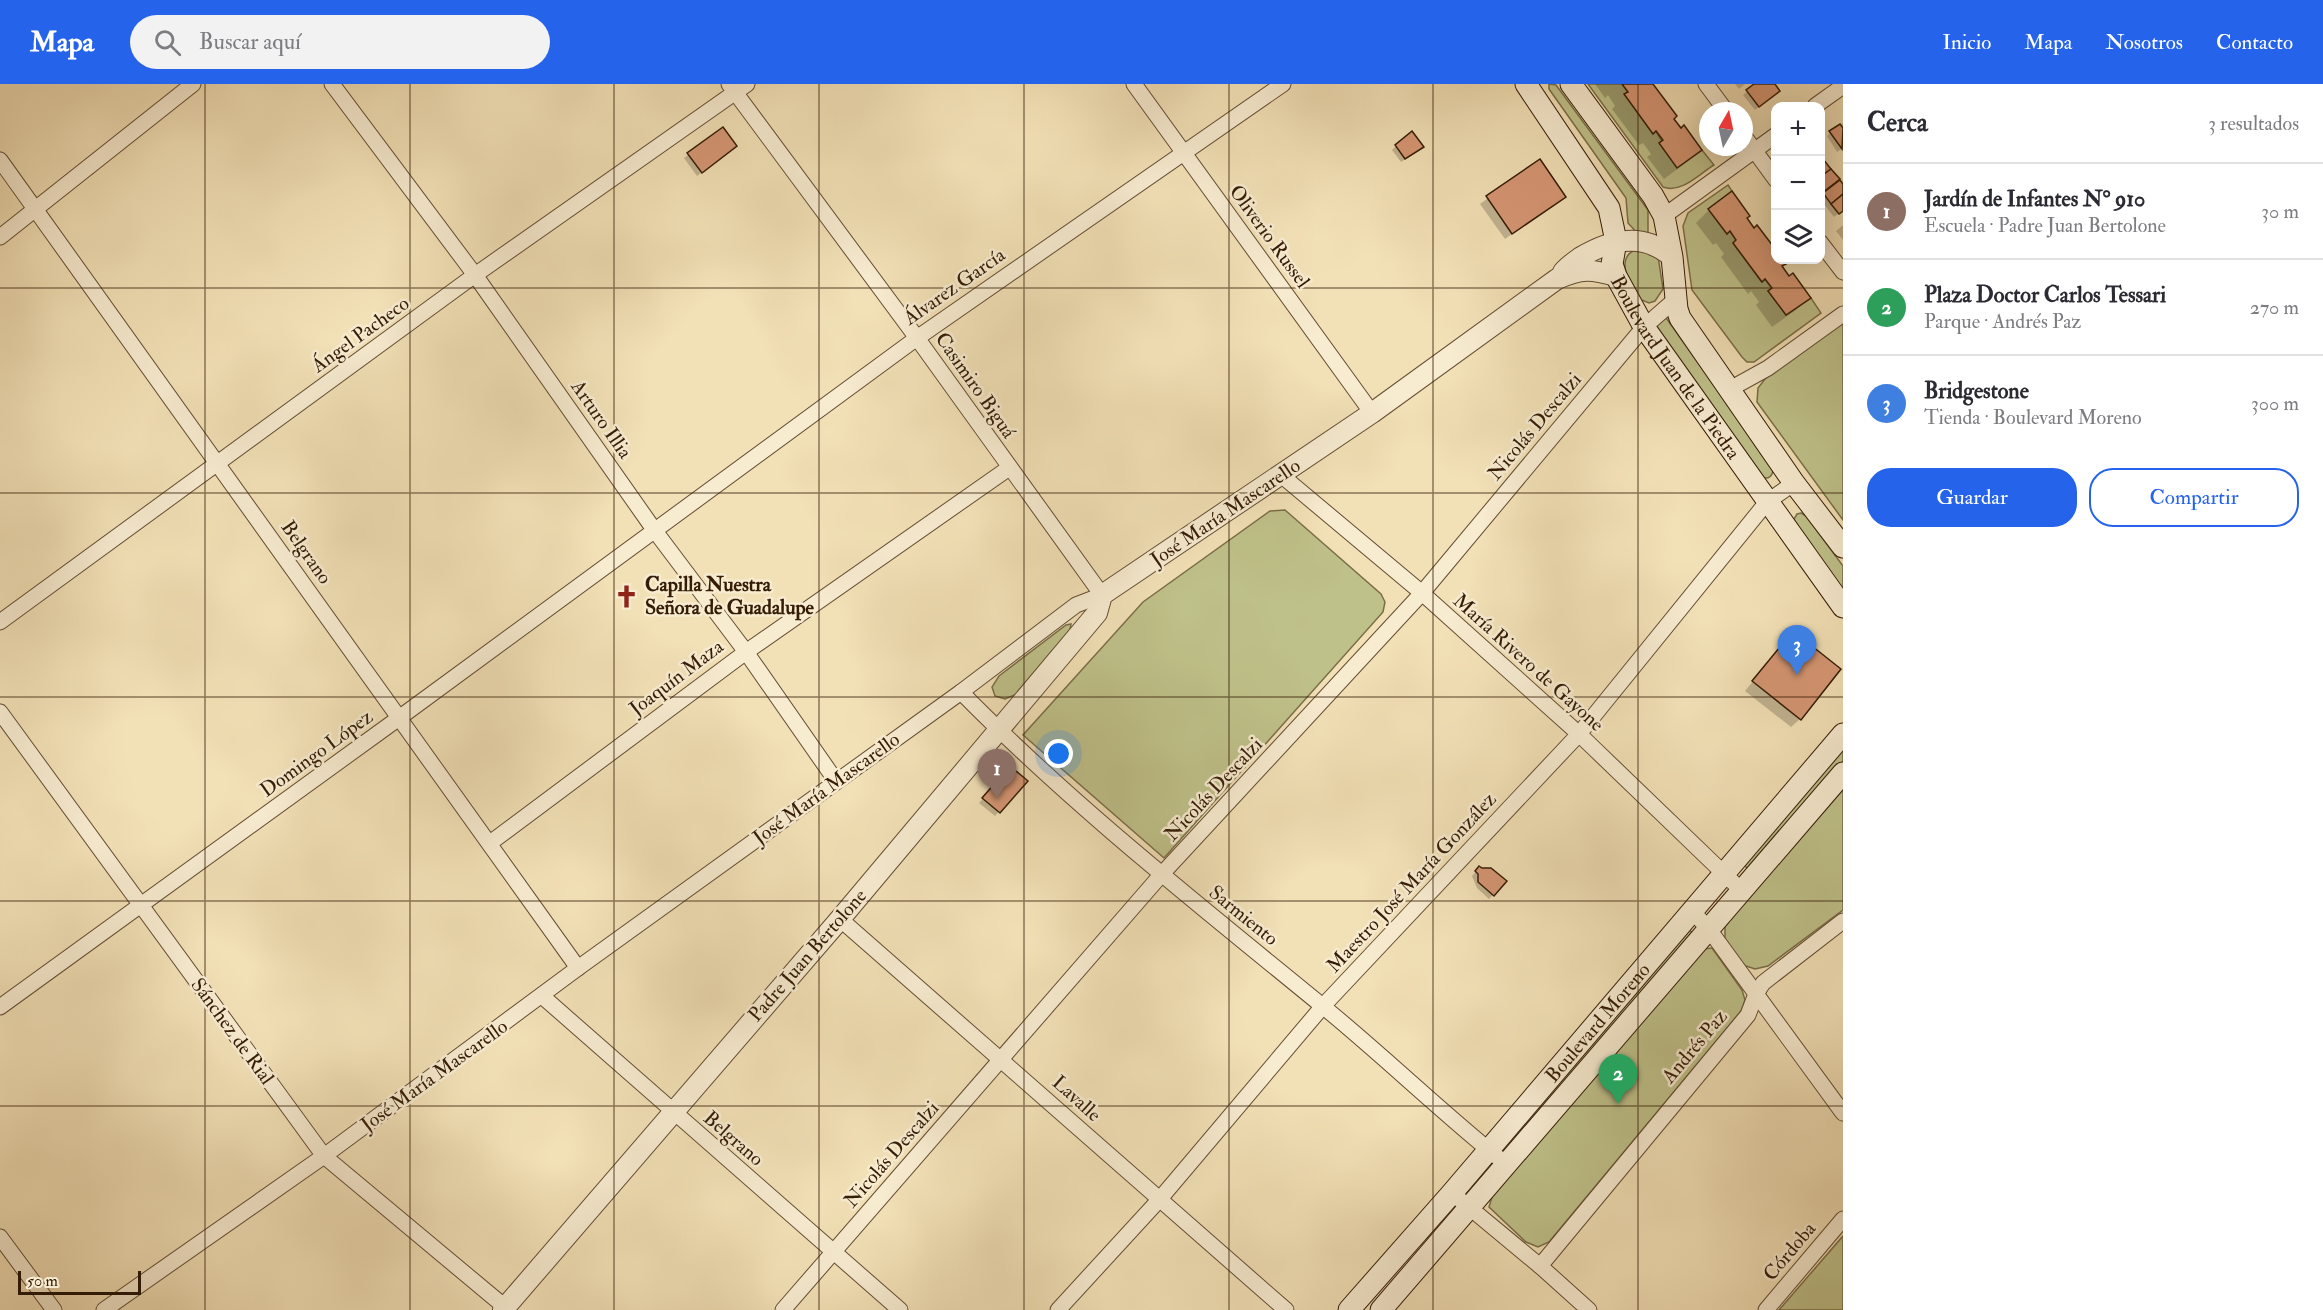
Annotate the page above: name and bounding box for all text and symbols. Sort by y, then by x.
search box [130,15,550,69]
text: Mapa [30,25,94,60]
icon: search [151,26,184,59]
text: Buscar aquí [199,28,301,56]
text: Inicio [1942,29,1991,56]
text: Mapa [2024,29,2072,56]
text: Nosotros [2105,29,2183,56]
text: Contacto [2216,29,2293,56]
north arrow [1699,102,1753,156]
map controls [1771,102,1825,264]
button: + [1771,102,1825,156]
text: Cerca [1867,107,1928,139]
text: 3 resultados [2208,111,2299,136]
button: − [1771,156,1825,210]
street label: Oliverio Russel [1224,180,1315,293]
text: Jardín de Infantes N° 910 [1924,185,2145,213]
text: 1 [1883,199,1890,224]
text: 30 m [2261,199,2299,224]
button: layers [1771,210,1825,264]
text: Escuela · Padre Juan Bertolone [1924,213,2166,238]
street label: Álvarez García [897,241,1010,331]
street label: Boulevard Juan de la Piedra [1605,271,1746,465]
text: Plaza Doctor Carlos Tessari [1924,281,2166,309]
street label: Ángel Pacheco [305,290,414,379]
text: 2 [1881,295,1892,320]
text: 270 m [2250,295,2299,320]
text: Parque · Andrés Paz [1924,309,2081,334]
street label: Casimiro Biguá [930,327,1022,444]
street label: Nicolás Descalzi [1482,367,1587,485]
street label: Arturo Illia [565,374,638,464]
text: Bridgestone [1924,377,2029,405]
text: 3 [1883,391,1890,416]
text: 300 m [2251,391,2299,416]
text: Tienda · Boulevard Moreno [1924,405,2142,430]
street label: José María Mascarello [1145,453,1305,572]
button: Guardar [1867,468,2077,527]
button: Compartir [2089,468,2299,527]
street label: Belgrano [276,516,337,589]
place label: Capilla Nuestra Señora de Guadalupe [645,572,815,621]
church icon: Capilla Nuestra Señora de Guadalupe [614,583,640,609]
street label: María Rivero de Gayone [1448,588,1609,737]
pin: 3 [1778,626,1816,675]
street label: Joaquín Maza [623,633,729,722]
street label: Domingo López [255,704,378,803]
street label: José María Mascarello [747,727,905,851]
street label: Nicolás Descalzi [1159,732,1268,846]
your location [1044,739,1073,768]
pin: 1 [978,750,1016,799]
street label: Maestro José María González [1321,787,1502,978]
street label: Sarmiento [1204,880,1283,951]
street label: Padre Juan Bertolone [743,884,872,1027]
street label: Boulevard Moreno [1540,958,1656,1088]
street label: Sánchez de Rial [186,973,280,1090]
street label: Andrés Paz [1656,1004,1733,1089]
street label: José María Mascarello [355,1014,513,1138]
pin: 2 [1598,1054,1638,1104]
street label: Lavalle [1047,1070,1106,1127]
street label: Nicolás Descalzi [838,1096,944,1213]
street label: Belgrano [698,1105,769,1171]
street label: Córdoba [1758,1216,1822,1286]
scale bar [18,1268,141,1296]
text: 50 m [27,1271,58,1291]

